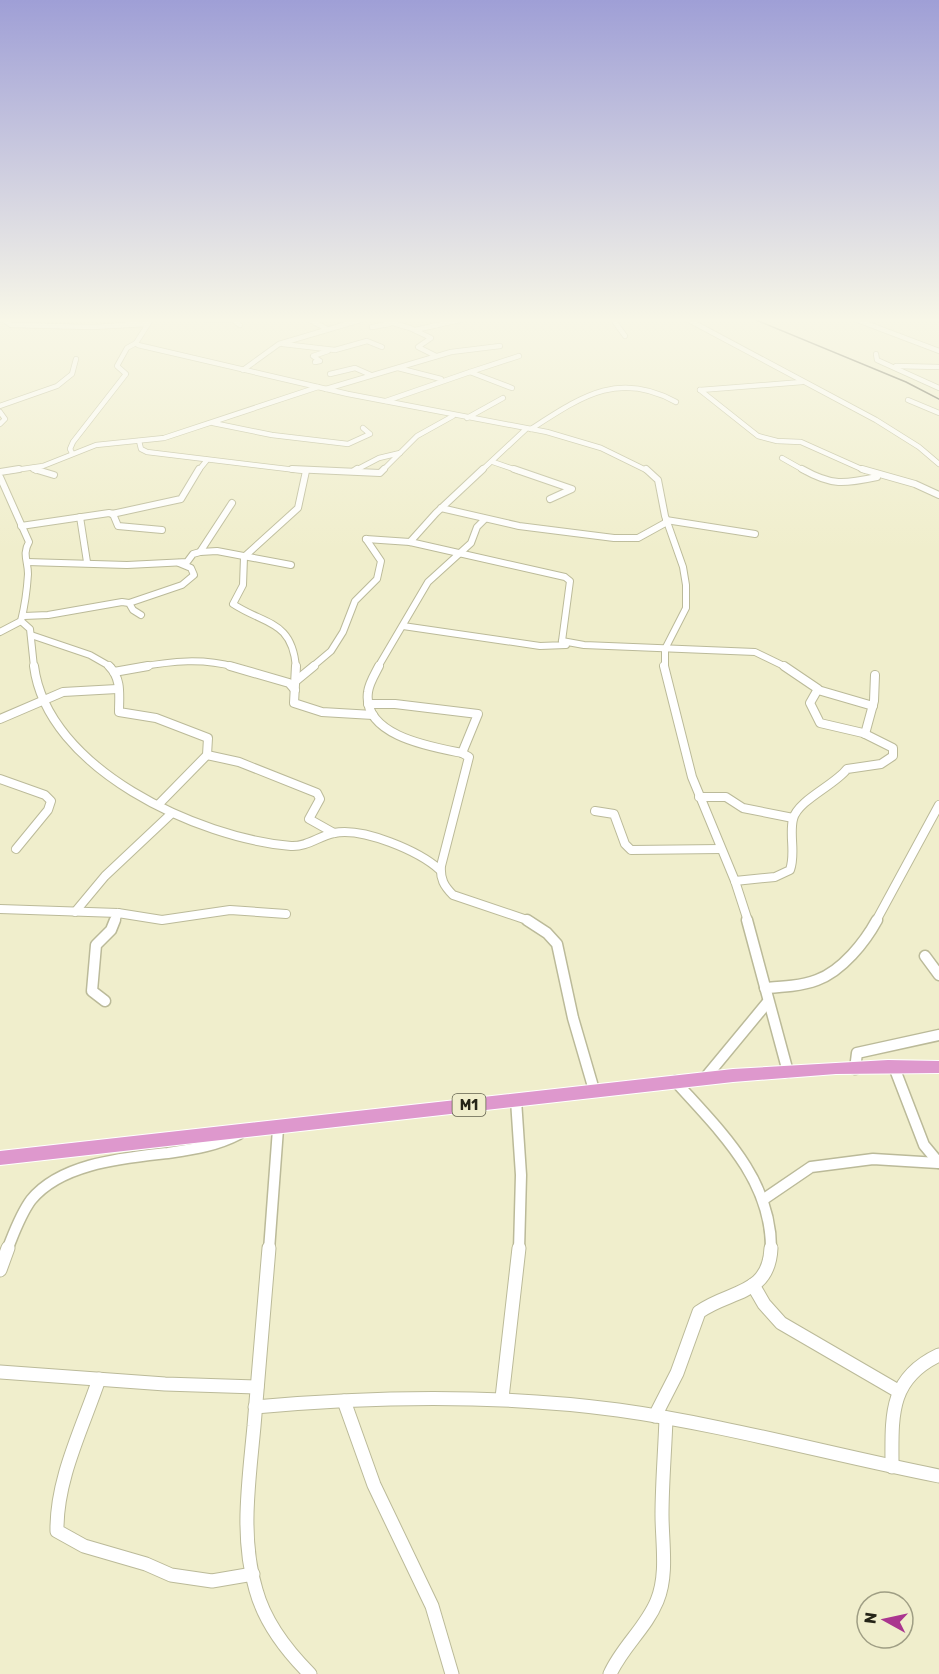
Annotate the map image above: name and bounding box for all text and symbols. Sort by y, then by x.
road number: M1 [452,1094,486,1116]
north arrow [855,1590,915,1650]
text: N [860,1611,881,1625]

